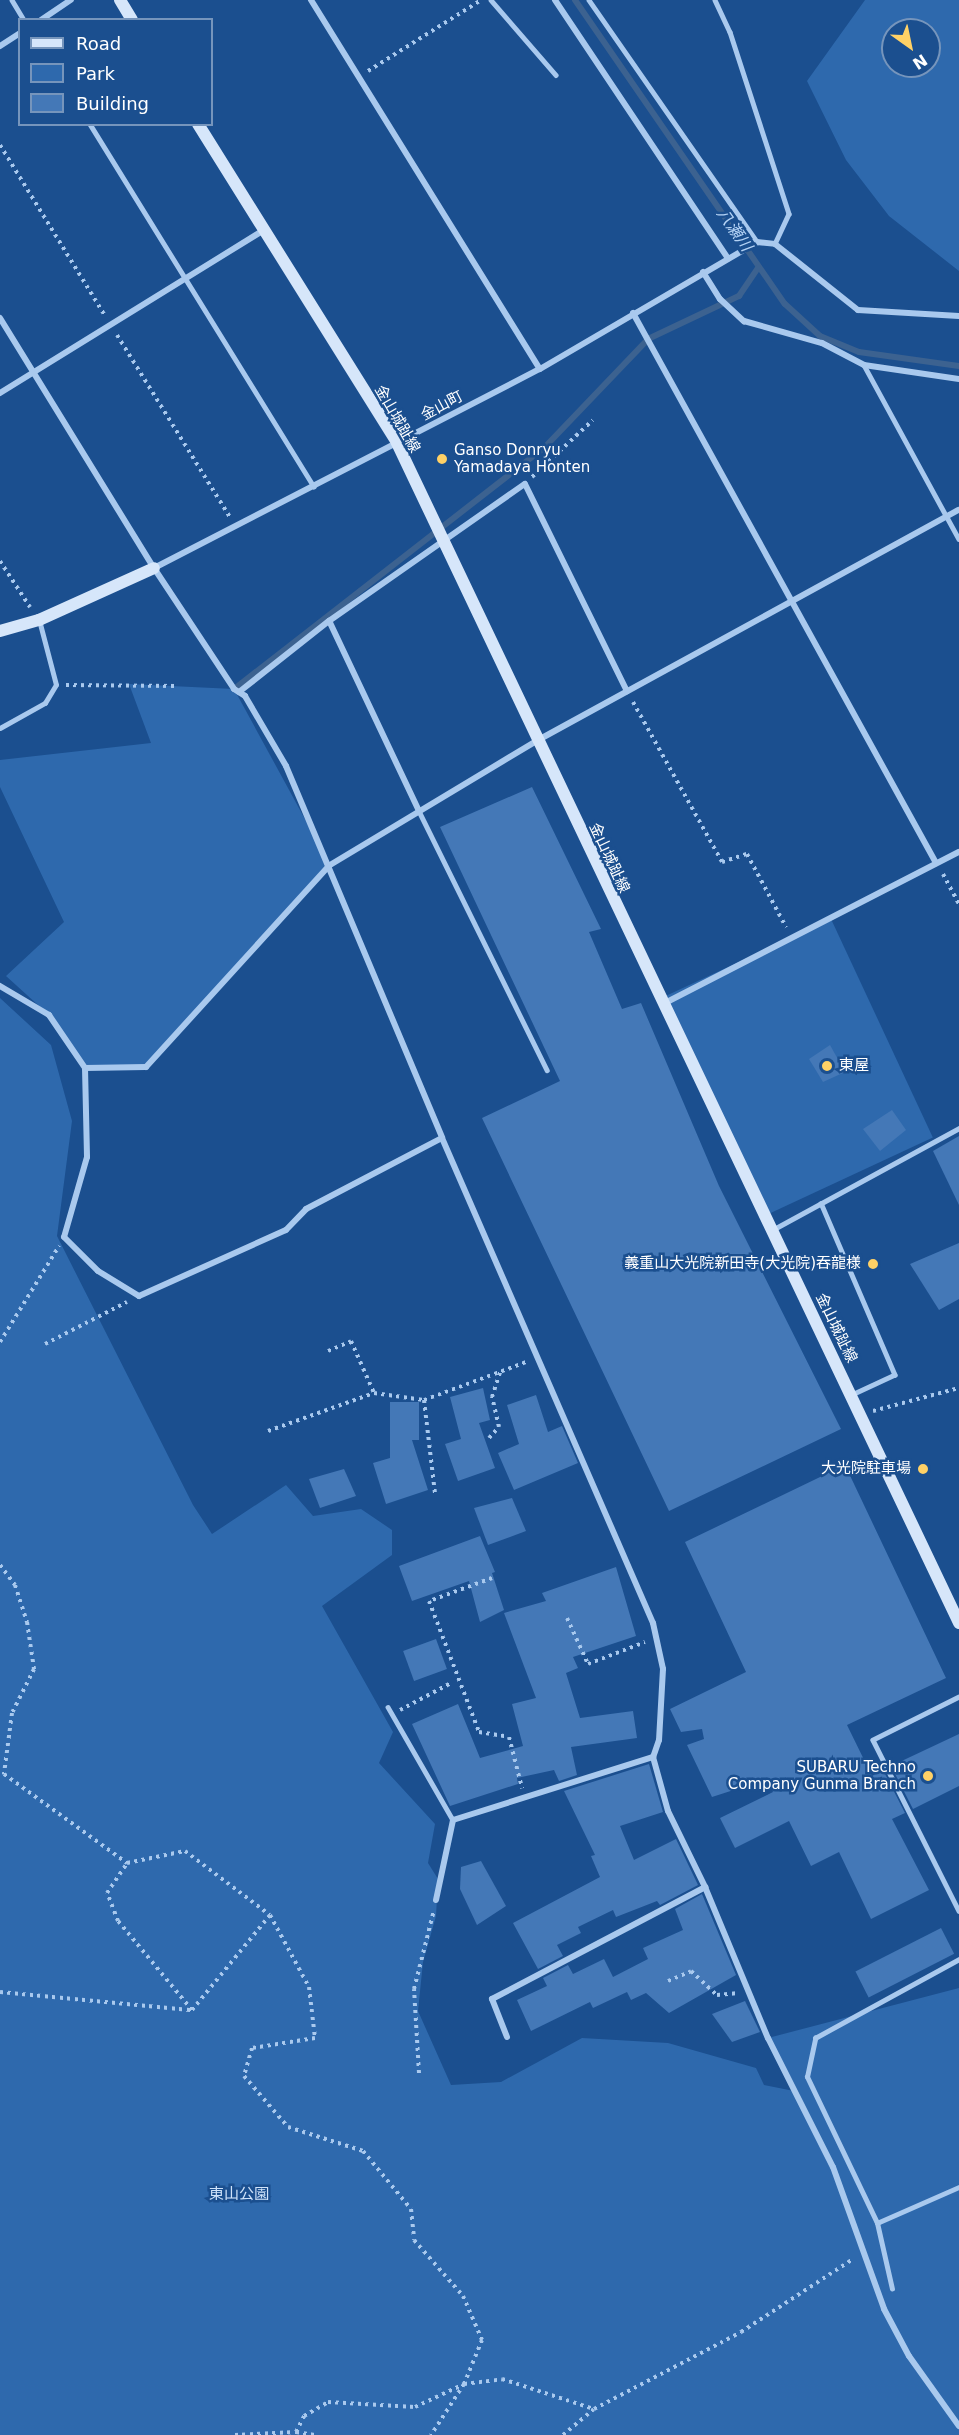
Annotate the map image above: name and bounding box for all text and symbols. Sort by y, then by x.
legend [18,18,213,126]
north arrow [881,18,941,78]
text: Road [76,33,121,54]
text: N [909,50,931,73]
text: Park [76,63,115,84]
text: Building [76,93,149,114]
water label: 八瀬川 [712,205,756,255]
street label: 金山城趾線 [370,382,424,456]
street label: 金山町 [418,387,466,425]
place label: Ganso Donryu Yamadaya Honten [454,441,590,476]
marker: Ganso Donryu Yamadaya Honten [435,452,449,466]
street label: 金山城趾線 [585,820,633,896]
place label: 東屋 [839,1057,869,1075]
marker: 東屋 [820,1059,834,1073]
place label: 義重山大光院新田寺(大光院)吞龍様 [624,1255,861,1273]
marker: 義重山大光院新田寺(大光院)吞龍様 [866,1257,880,1271]
street label: 金山城趾線 [811,1290,861,1366]
place label: 大光院駐車場 [821,1460,911,1478]
marker: 大光院駐車場 [916,1462,930,1476]
place label: SUBARU Techno Company Gunma Branch [728,1758,916,1793]
marker: SUBARU Techno Company Gunma Branch [921,1769,935,1783]
park label: 東山公園 [209,2186,269,2204]

